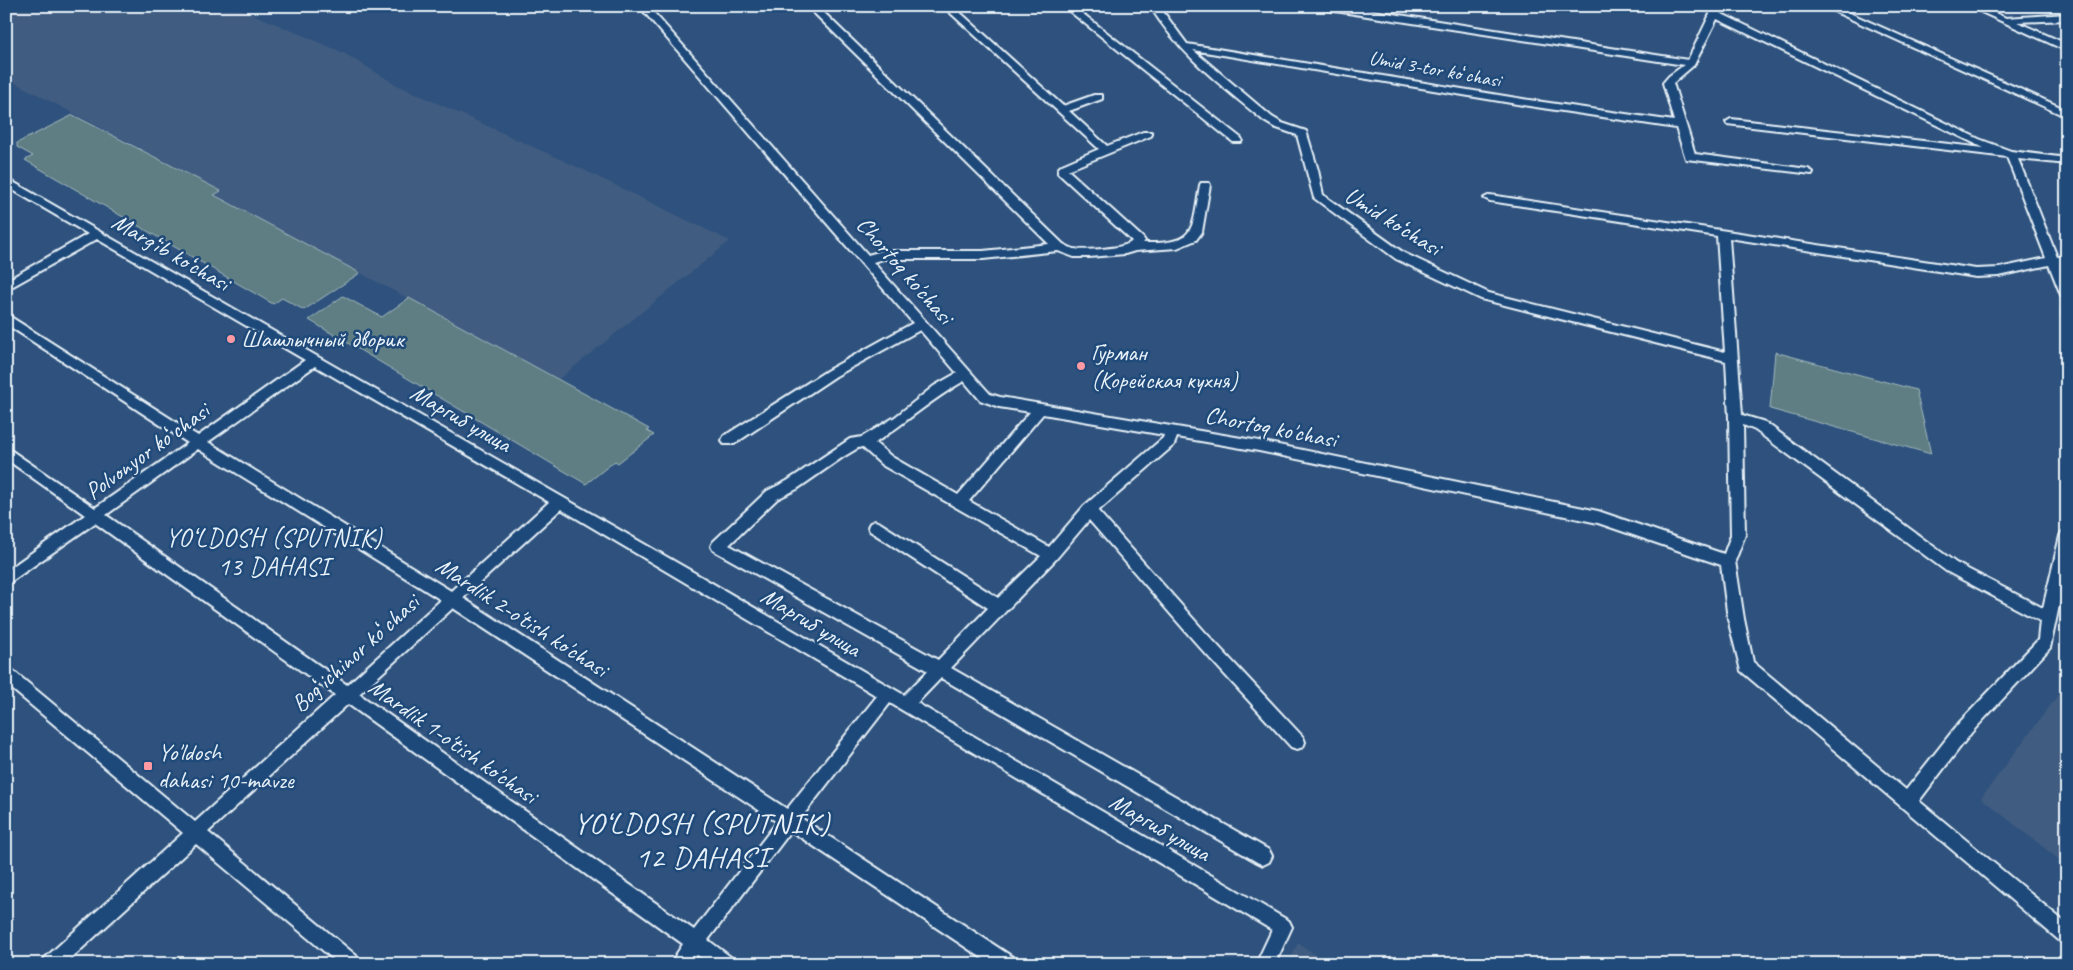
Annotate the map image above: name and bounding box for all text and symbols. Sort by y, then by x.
street label: Umid 3-tor koʻchasi [1367,45,1505,93]
street label: Umid ko‘chasi [1339,180,1449,264]
street label: Marg‘ib ko‘chasi [107,206,237,299]
street label: Chortoq ko'chasi [850,210,962,332]
place label: Шашлычный дворик [241,324,405,354]
marker: Шашлычный дворик [225,333,237,345]
place label: Гурман (Корейская кухня) [1091,337,1239,395]
marker: Гурман (Корейская кухня) [1075,360,1087,372]
street label: Маргиб улица [405,377,518,460]
street label: Polvonyor koʻchasi [79,394,217,506]
street label: Chortoq ko'chasi [1203,400,1342,455]
district label: YO‘LDOSH (SPUTNIK) 13 DAHASI [165,522,383,583]
street label: Mardlik 2-o'tish ko'chasi [430,550,616,685]
street label: Маргиб улица [756,580,868,664]
street label: Bogʻichinor koʻchasi [285,586,427,718]
street label: Mardlik 1-o'tish ko'chasi [363,672,545,812]
place label: Yo'ldosh dahasi 10-mavze [158,737,296,795]
marker: Yo'ldosh dahasi 10-mavze [142,760,154,772]
street label: Маргиб улица [1104,786,1217,869]
district label: YO‘LDOSH (SPUTNIK) 12 DAHASI [574,804,832,876]

